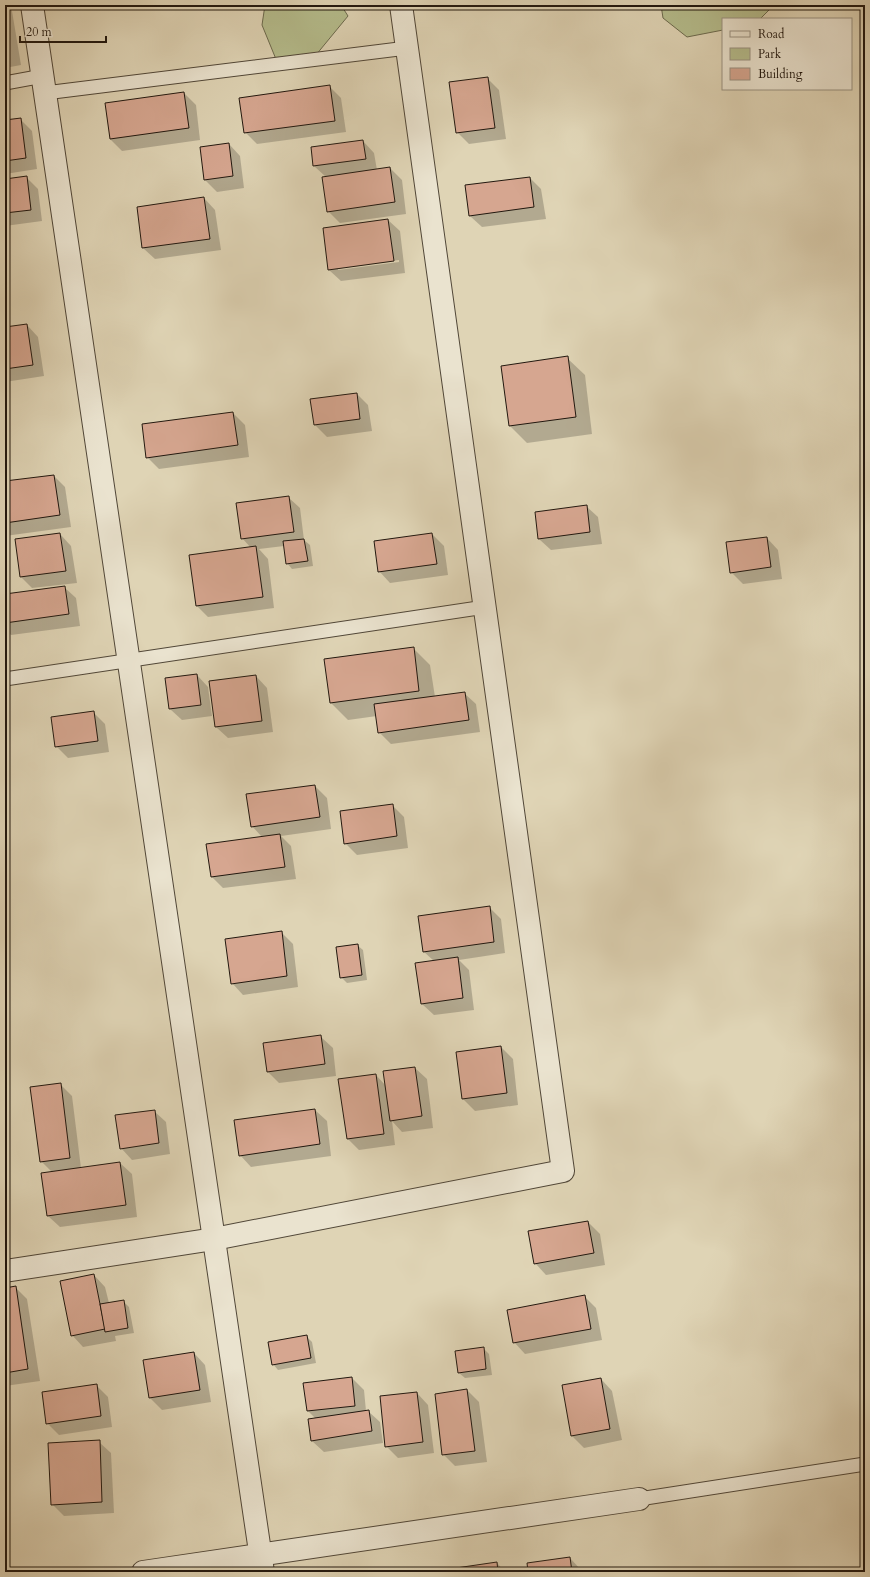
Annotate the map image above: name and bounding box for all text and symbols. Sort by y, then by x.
scale bar [20,18,106,44]
legend [722,18,852,90]
text: 20 m [26,24,53,40]
text: Road [758,26,785,42]
text: Park [758,46,782,62]
text: Building [758,66,803,82]

